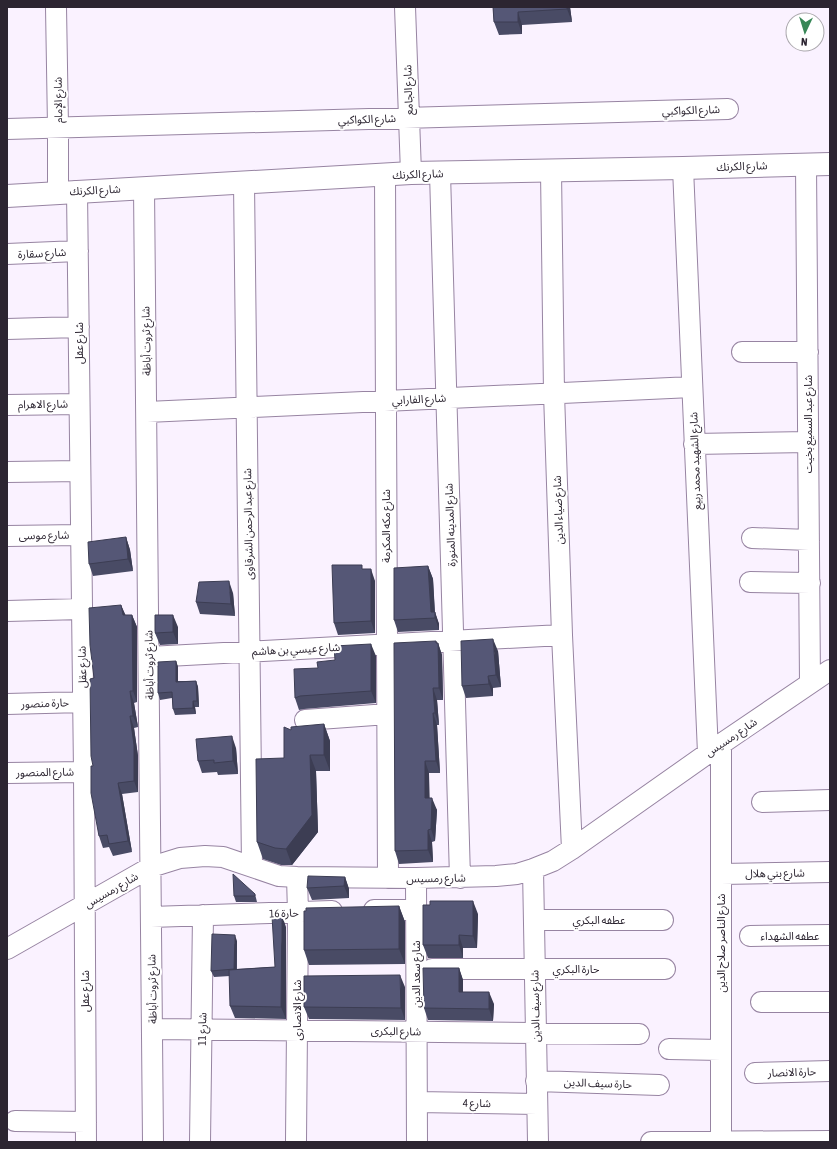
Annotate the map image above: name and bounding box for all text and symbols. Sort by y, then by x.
north arrow [785,12,825,52]
text: N [801,36,808,48]
street label: شارع الجامع [401,64,417,115]
street label: شارع الإمام [52,76,66,123]
street label: شارع الكواكبي [662,103,721,121]
street label: شارع الكواكبي [338,112,397,130]
street label: شارع الكرنك [716,159,768,175]
street label: شارع الكرنك [392,167,444,183]
street label: شارع الكرنك [69,183,121,199]
street label: شارع سقارة [18,246,67,262]
street label: شارع ثروت أباظة [139,306,155,376]
street label: شارع عقل [73,322,87,364]
street label: شارع عبد السميع بخيت [802,374,816,473]
street label: شارع الفارابي [391,392,447,410]
street label: شارع الاهرام [18,398,69,412]
street label: شارع الشهيد محمد ربيع [687,411,705,510]
street label: شارع عبد الرحمن الشرقاوى [241,468,257,580]
street label: شارع ضياء الدين [551,475,567,545]
street label: شارع المدينه المنورة [443,483,459,567]
street label: شارع مكه المكرمة [380,489,394,563]
street label: شارع موسى [19,529,70,543]
street label: شارع ثروت أباظة [142,630,158,700]
street label: شارع عيسي بن هاشم [252,641,341,661]
street label: شارع عقل [76,646,90,688]
street label: حارة منصور [20,696,70,711]
street label: شارع رمسيس [703,715,761,760]
street label: شارع المنصور [15,765,75,781]
street label: شارع بني هلال [745,866,805,883]
street label: شارع رمسيس [82,870,141,912]
street label: شارع رمسيس [406,871,466,887]
street label: شارع الناصر صلاح الدين [715,893,729,992]
street label: حارة 16 [269,906,300,921]
street label: عطفه البكري [572,914,626,930]
street label: عطفه الشهداء [760,930,820,942]
street label: شارع سعد الدين [410,940,424,1008]
street label: شارع ثروت أباظة [145,954,161,1024]
street label: حارة البكري [553,963,600,979]
street label: شارع عقل [79,970,93,1012]
street label: شارع سيف الدين [528,970,544,1042]
street label: شارع الانصارى [291,979,305,1040]
street label: شارع 11 [196,1012,210,1046]
street label: شارع البكرى [371,1025,422,1039]
street label: حارة الانصار [766,1065,817,1080]
street label: حارة سيف الدين [564,1076,633,1091]
street label: شارع 4 [463,1097,492,1111]

